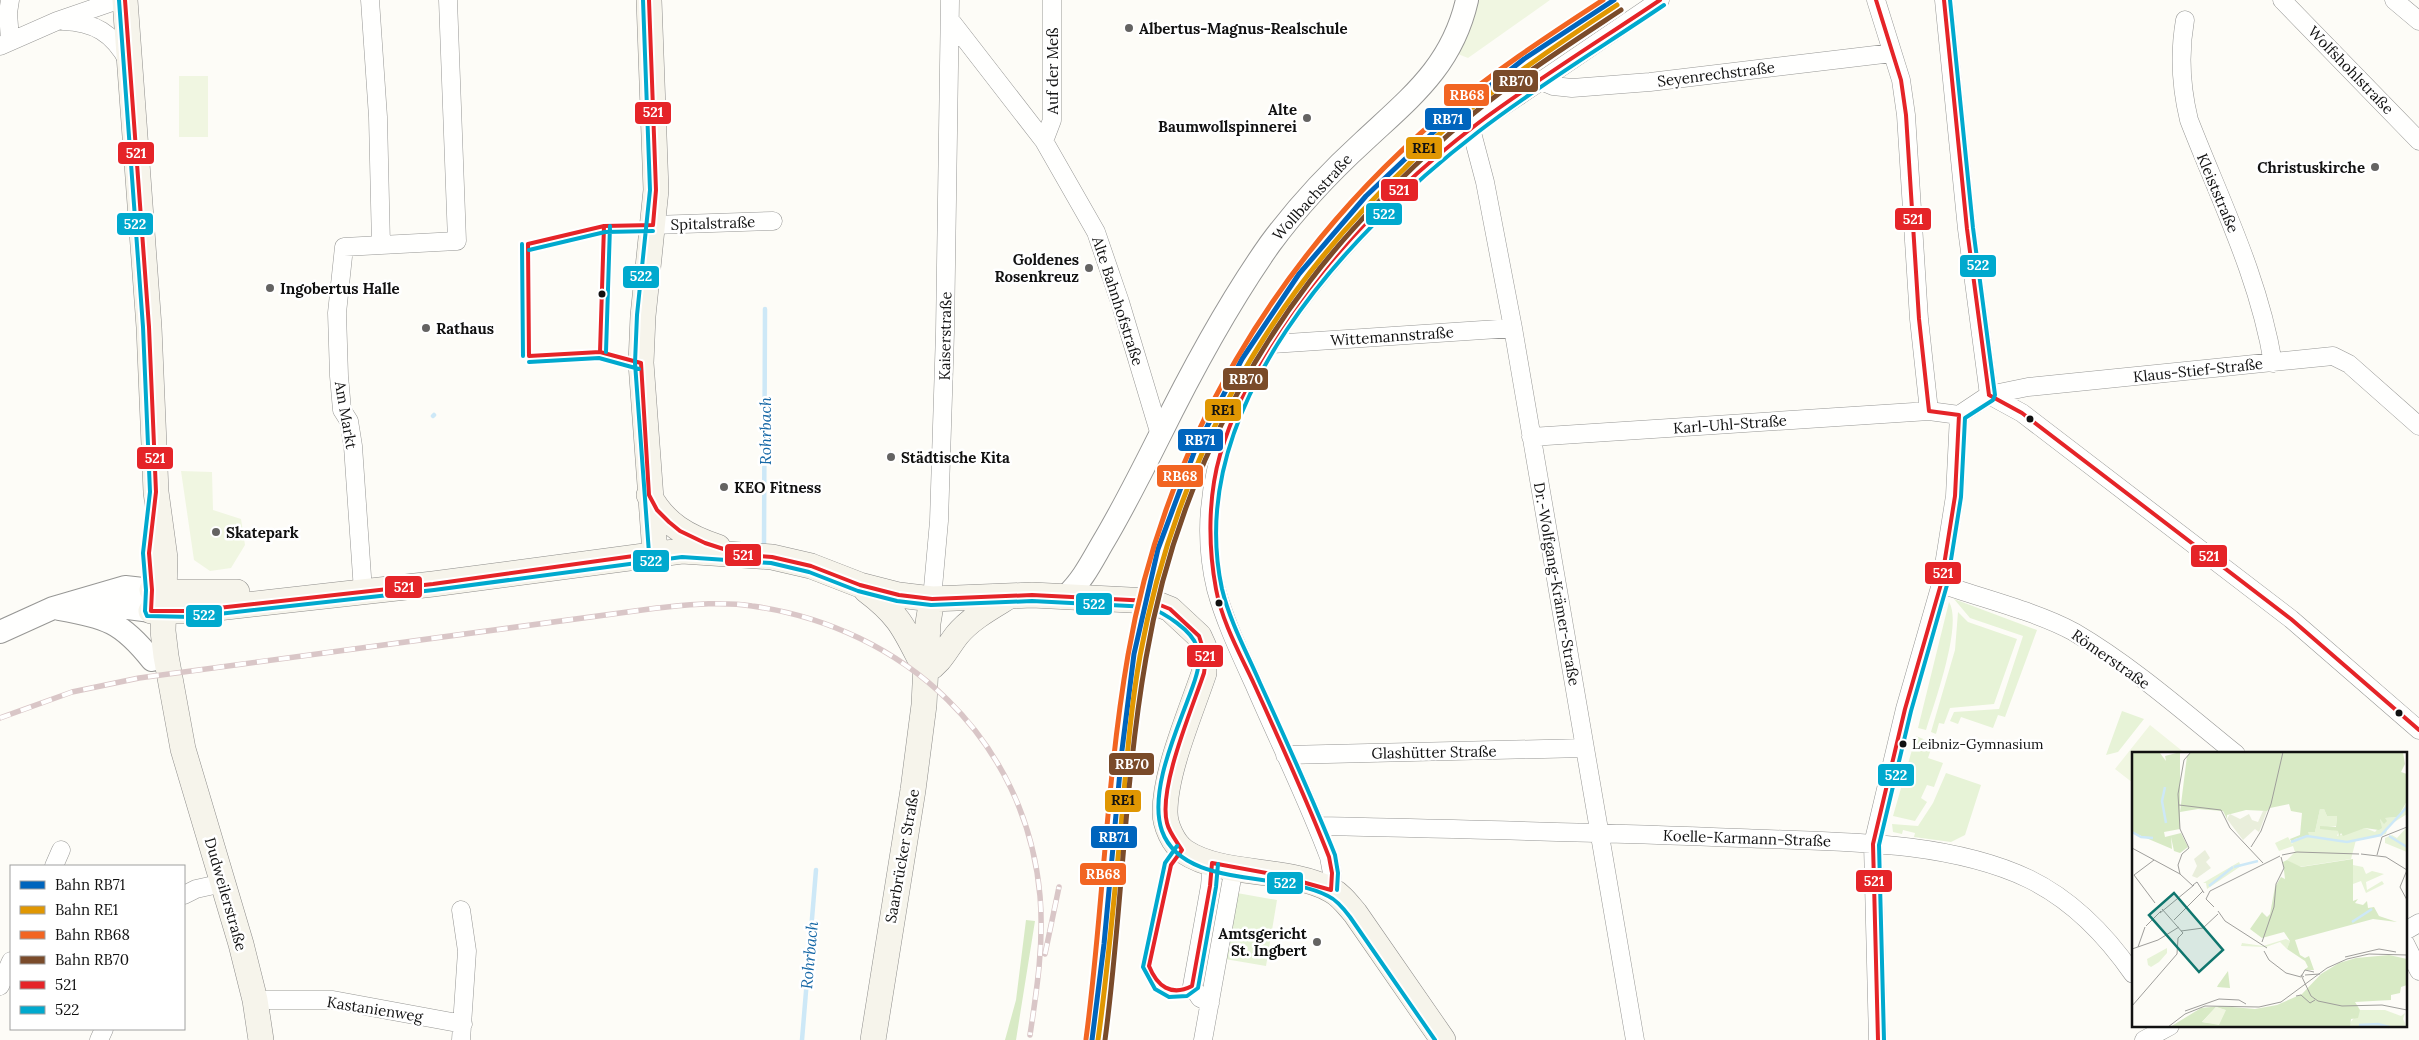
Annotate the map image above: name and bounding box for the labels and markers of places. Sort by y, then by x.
place label: Albertus-Magnus-Realschule [1139,19,1347,38]
marker: Albertus-Magnus-Realschule [1123,22,1135,34]
place label: Alte Baumwollspinnerei [1158,100,1297,136]
marker: Alte Baumwollspinnerei [1301,112,1313,124]
place label: Christuskirche [2257,158,2365,177]
marker: Christuskirche [2369,161,2381,173]
place label: Goldenes Rosenkreuz [994,250,1079,286]
marker: Goldenes Rosenkreuz [1083,262,1095,274]
place label: Ingobertus Halle [280,279,400,298]
marker: Ingobertus Halle [264,282,276,294]
unlabelled marker [597,289,607,299]
place label: Rathaus [436,319,494,338]
marker: Rathaus [420,322,432,334]
unlabelled marker [2025,414,2035,424]
place label: Städtische Kita [901,448,1010,467]
marker: Städtische Kita [885,451,897,463]
place label: KEO Fitness [734,478,821,497]
marker: KEO Fitness [718,481,730,493]
place label: Skatepark [226,523,299,542]
marker: Skatepark [210,526,222,538]
unlabelled marker [1214,598,1224,608]
unlabelled marker [2394,708,2404,718]
place label: Leibniz-Gymnasium [1912,735,2044,753]
marker: Leibniz-Gymnasium [1898,739,1908,749]
place label: Amtsgericht St. Ingbert [1218,924,1308,960]
marker: Amtsgericht St. Ingbert [1311,936,1323,948]

